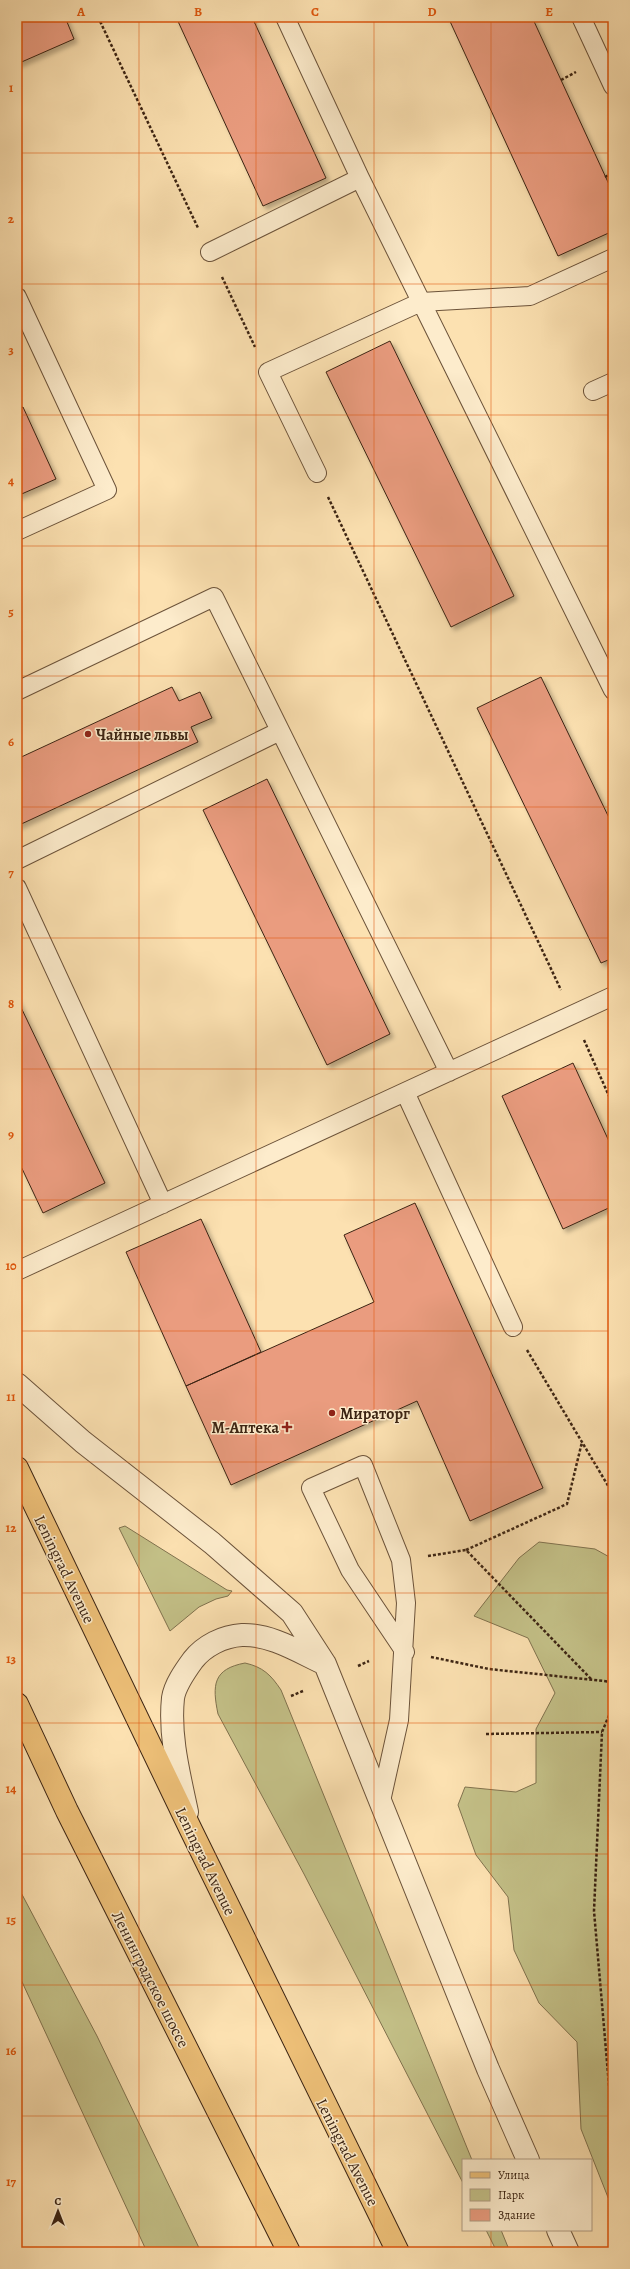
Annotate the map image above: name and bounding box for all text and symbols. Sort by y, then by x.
text: A [76,3,86,20]
text: B [194,3,202,20]
text: C [311,3,319,20]
text: D [427,3,437,20]
text: E [545,3,553,20]
text: 1 [9,79,14,96]
text: 2 [8,210,15,227]
text: 3 [8,341,14,358]
text: 4 [8,472,14,489]
text: 5 [8,603,14,620]
place label: Чайные львы [96,724,189,746]
marker: Чайные львы [83,729,93,739]
text: 6 [8,733,14,750]
text: 7 [8,864,14,881]
text: 8 [8,995,14,1012]
text: 9 [8,1126,14,1143]
text: 10 [5,1257,17,1274]
text: 11 [6,1388,16,1405]
place label: Мираторг [340,1403,410,1425]
marker: Мираторг [327,1408,337,1418]
place label: М-Аптека [211,1417,279,1439]
marker: М-Аптека [282,1422,292,1432]
street label: Leningrad Avenue [28,1512,100,1627]
text: 12 [6,1519,17,1536]
text: 13 [6,1650,17,1667]
text: 14 [6,1780,16,1797]
street label: Leningrad Avenue [169,1804,241,1919]
street label: Ленинградское шоссе [106,1907,194,2052]
text: 15 [6,1911,17,1928]
text: 16 [6,2042,16,2059]
street label: Leningrad Avenue [310,2095,384,2210]
legend [462,2159,592,2231]
text: Улица [498,2167,530,2183]
text: 17 [6,2173,17,2190]
text: Парк [498,2187,524,2203]
north arrow [38,2191,78,2231]
text: С [55,2194,62,2209]
text: Здание [498,2207,535,2223]

